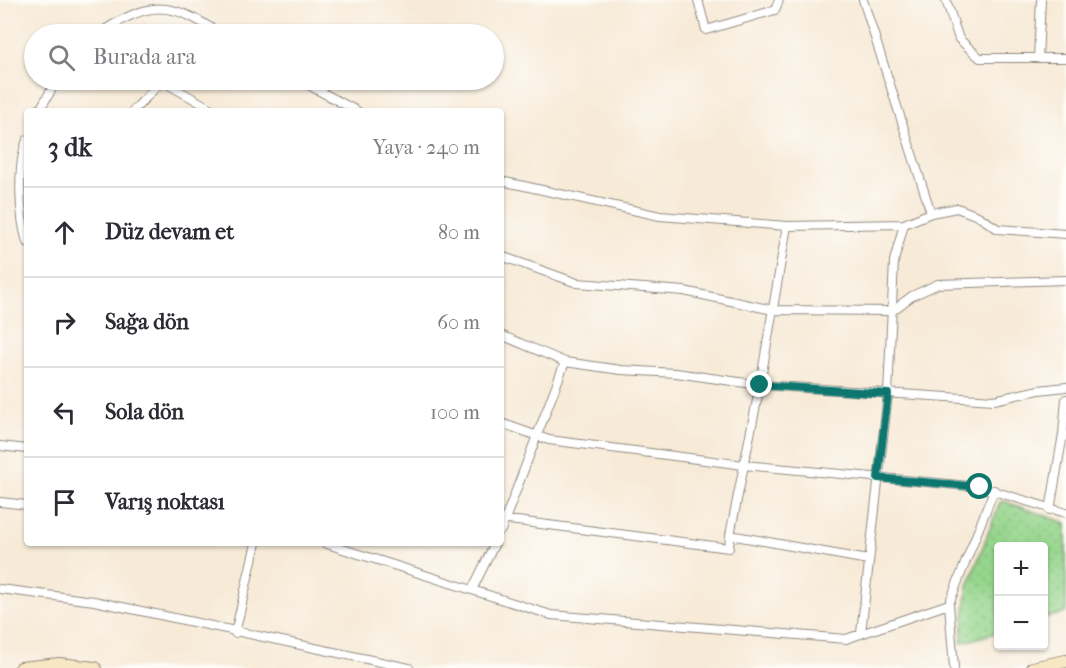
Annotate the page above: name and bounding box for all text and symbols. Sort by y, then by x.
search box [24,24,504,90]
icon: search [45,41,78,74]
text: Burada ara [93,44,196,70]
text: 3 dk [48,132,92,163]
text: Yaya · 240 m [373,136,480,159]
icon: ahead [48,216,81,249]
text: Düz devam et [105,219,234,245]
text: 80 m [438,221,480,244]
icon: right [48,306,81,339]
text: Sağa dön [105,309,189,335]
text: 60 m [437,311,480,334]
route end [746,371,772,397]
icon: left [48,396,81,429]
text: Sola dön [105,399,184,425]
text: 100 m [430,401,480,424]
route start [966,473,992,499]
icon: arrive [48,486,81,519]
text: Varış noktası [105,489,224,515]
map controls [994,542,1048,650]
button: + [994,542,1048,596]
button: − [994,596,1048,650]

